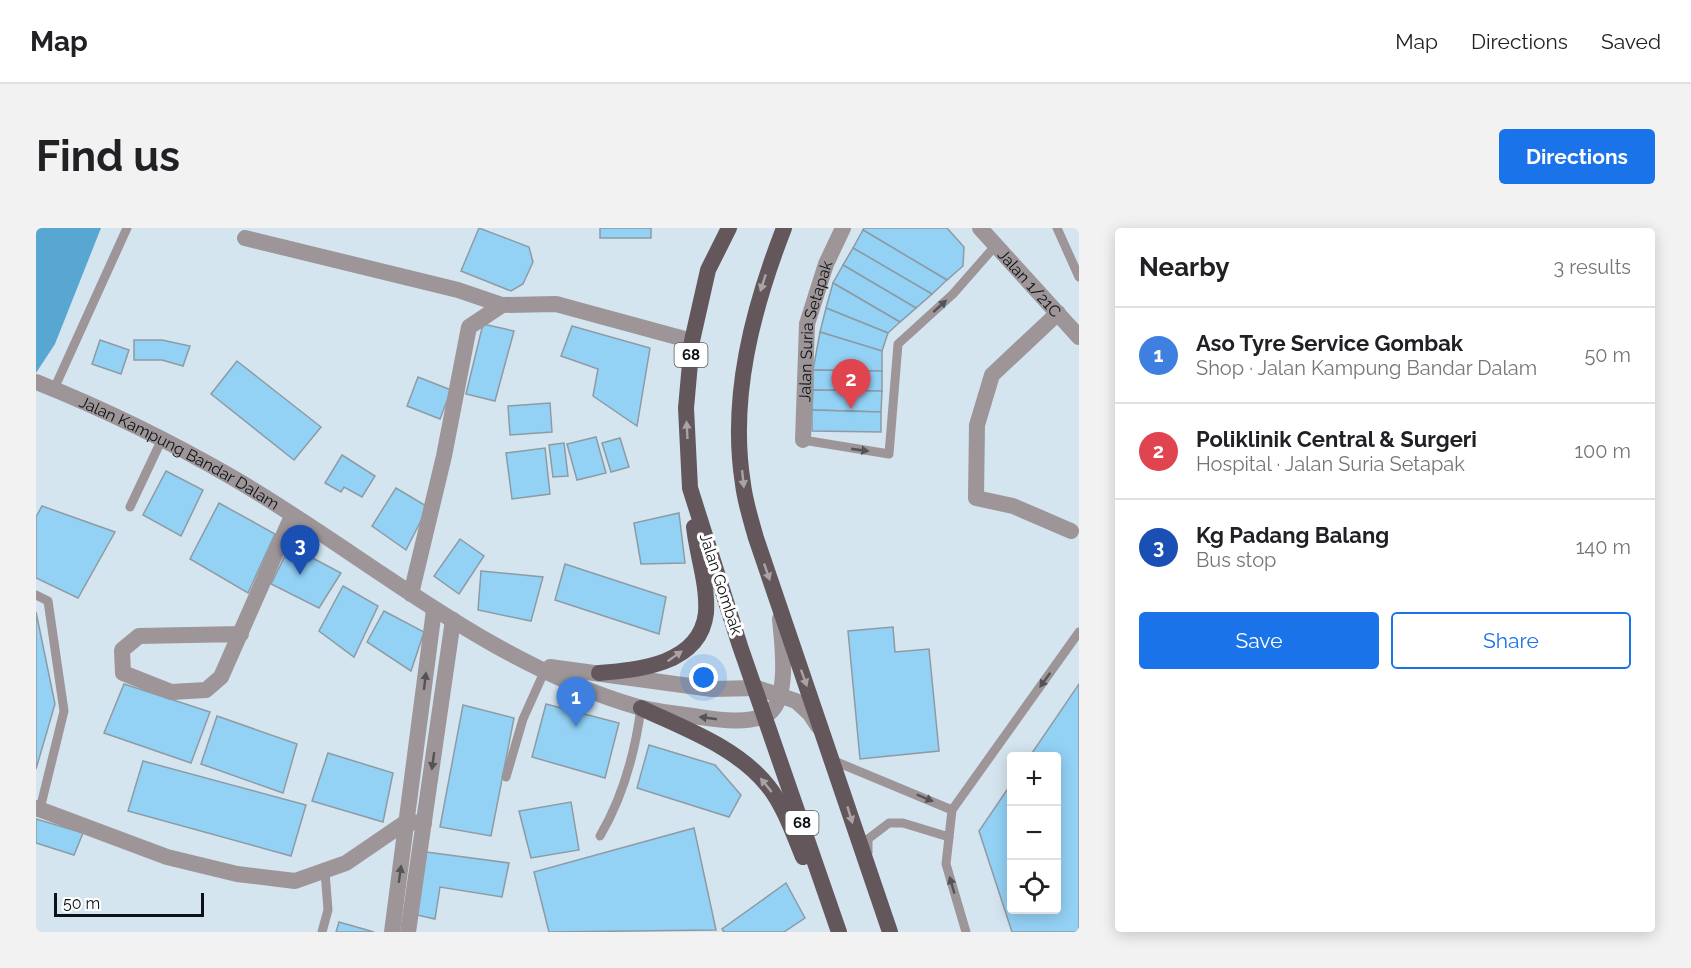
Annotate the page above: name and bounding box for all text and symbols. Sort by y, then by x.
text: Map [30,25,88,58]
text: Map [1395,29,1438,54]
text: Directions [1471,29,1568,54]
text: Saved [1601,29,1661,54]
button: Directions [1499,129,1655,184]
text: Find us [36,132,180,181]
street label: Jalan 1/21C [994,245,1065,321]
text: Nearby [1139,252,1229,282]
text: 3 results [1553,255,1631,279]
street label: Jalan Suria Setapak [795,258,836,402]
one-way arrow [758,274,767,292]
one-way arrow [932,299,947,313]
text: Aso Tyre Service Gombak [1196,330,1463,356]
road number: 68 [674,343,708,367]
text: 1 [1154,343,1163,367]
text: 50 m [1584,343,1631,367]
text: Shop · Jalan Kampung Bandar Dalam [1196,356,1537,380]
pin: 2 [832,360,870,409]
street label: Jalan Kampung Bandar Dalam [76,392,283,513]
one-way arrow [683,420,692,439]
text: Poliklinik Central & Surgeri [1196,426,1477,452]
text: 2 [1153,439,1164,463]
text: 100 m [1574,439,1631,463]
one-way arrow [851,445,870,454]
text: Hospital · Jalan Suria Setapak [1196,452,1465,476]
one-way arrow [738,470,748,489]
text: Kg Padang Balang [1196,522,1389,548]
pin: 3 [280,526,320,575]
street label: Jalan Gombak [696,531,746,638]
text: 3 [1153,535,1164,559]
text: 140 m [1576,535,1631,559]
text: Bus stop [1196,548,1276,572]
one-way arrow [763,563,773,581]
button: Save [1139,612,1379,669]
button: Share [1391,612,1631,669]
one-way arrow [666,650,682,662]
your location [689,663,718,692]
one-way arrow [800,669,810,687]
one-way arrow [420,671,430,690]
one-way arrow [1039,671,1051,687]
pin: 1 [556,678,596,727]
one-way arrow [699,713,718,722]
one-way arrow [429,752,438,771]
map controls [1007,752,1061,914]
button: + [1007,752,1061,806]
one-way arrow [759,777,772,793]
one-way arrow [917,793,935,803]
one-way arrow [846,806,855,824]
button: − [1007,806,1061,860]
road number: 68 [786,811,819,835]
button: locate [1007,860,1061,914]
one-way arrow [395,864,404,883]
one-way arrow [947,876,956,894]
scale bar [54,890,204,918]
text: 50 m [63,894,100,913]

